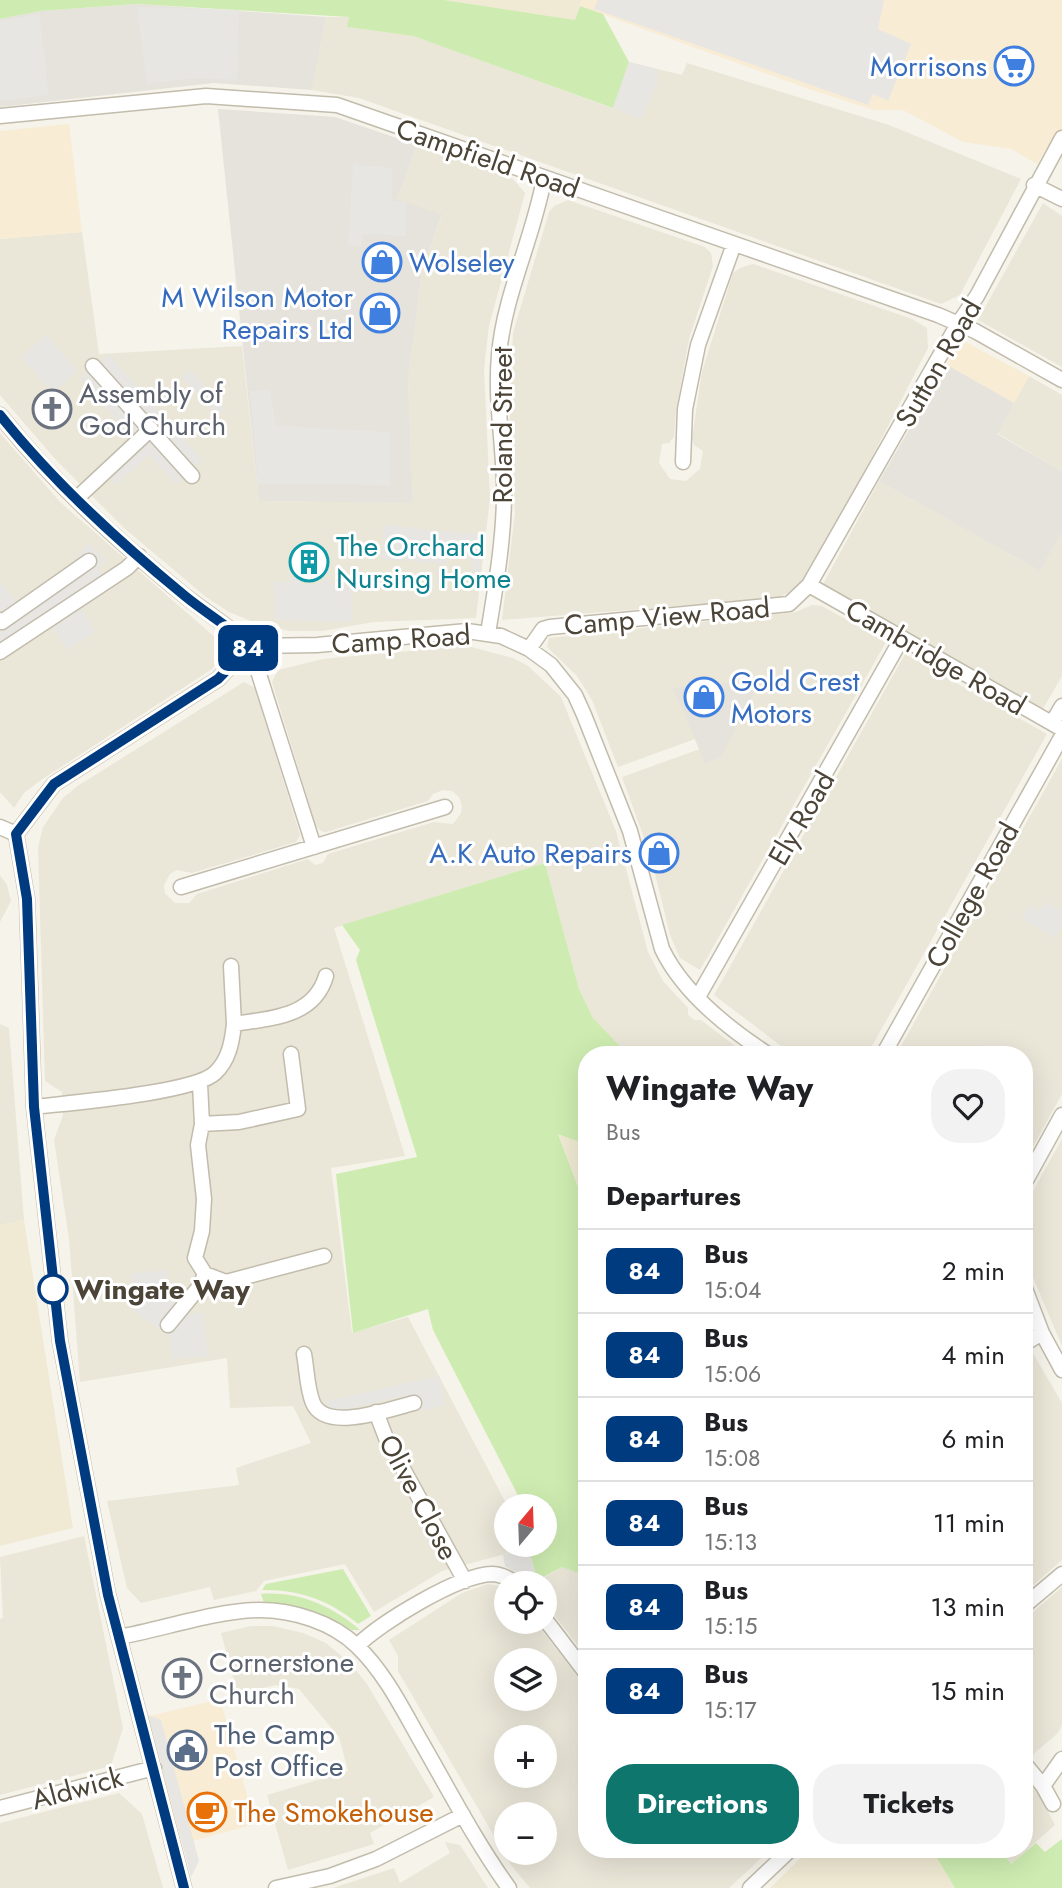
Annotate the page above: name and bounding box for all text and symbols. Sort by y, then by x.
supermarket icon: Morrisons [993,45,1035,87]
place label: Morrisons [870,46,987,87]
street label: Campfield Road [391,108,585,209]
shop icon: Wolseley [361,241,403,283]
place label: Wolseley [409,242,515,283]
place label: M Wilson Motor Repairs Ltd [161,277,353,350]
street label: Sutton Road [885,291,992,435]
shop icon: M Wilson Motor Repairs Ltd [359,292,401,334]
street label: Roland Street [482,346,523,503]
place label: Assembly of God Church [79,373,226,446]
church icon: Assembly of God Church [31,388,73,430]
place label: The Orchard Nursing Home [336,526,511,599]
building icon: The Orchard Nursing Home [288,541,330,583]
street label: Camp View Road [562,587,772,646]
street label: Cambridge Road [838,589,1034,726]
street label: Camp Road [330,614,472,665]
line badge: 84 [216,625,280,671]
text: 84 [232,630,264,665]
place label: Gold Crest Motors [731,661,860,734]
shop icon: Gold Crest Motors [683,676,725,718]
street label: Ely Road [758,763,845,873]
street label: College Road [915,815,1029,976]
shop icon: A.K Auto Repairs [638,832,680,874]
place label: A.K Auto Repairs [429,833,632,874]
text: Wingate Way [606,1065,813,1112]
button: heart [931,1069,1005,1143]
text: Bus [606,1115,640,1149]
text: Departures [606,1177,741,1215]
text: Bus [704,1235,748,1273]
text: 2 min [942,1252,1005,1290]
text: 84 [629,1253,660,1288]
place label: Wingate Way [74,1269,250,1310]
text: 15:04 [704,1273,761,1307]
marker: Wingate Way [38,1274,68,1304]
text: Bus [704,1319,748,1357]
text: 4 min [941,1336,1005,1374]
text: 84 [629,1337,660,1372]
text: 15:06 [704,1357,761,1391]
text: Bus [704,1403,748,1441]
text: 6 min [942,1420,1005,1458]
text: 84 [629,1421,660,1456]
street label: Olive Close [368,1427,469,1567]
text: 15:08 [704,1441,761,1475]
text: Bus [704,1487,748,1525]
north arrow [494,1494,556,1558]
map controls [494,1494,557,1865]
text: 11 min [933,1504,1005,1542]
text: 84 [629,1505,660,1540]
text: 15:13 [704,1525,757,1559]
button: locate [494,1571,557,1634]
text: Bus [704,1571,748,1609]
text: 13 min [931,1588,1005,1626]
text: 84 [629,1589,660,1624]
text: 15:15 [704,1609,758,1643]
place label: Cornerstone Church [209,1642,354,1715]
button: layers [494,1648,557,1711]
text: Bus [704,1655,748,1693]
church icon: Cornerstone Church [161,1657,203,1699]
text: 15 min [930,1672,1005,1710]
text: 84 [629,1673,660,1708]
text: 15:17 [704,1693,757,1727]
place label: The Camp Post Office [214,1714,343,1787]
button: + [494,1725,557,1788]
public building icon: The Camp Post Office [166,1729,208,1771]
street label: Aldwick [27,1756,128,1820]
button: Directions [606,1764,799,1844]
button: Tickets [813,1764,1005,1844]
cafe icon: The Smokehouse [186,1791,228,1833]
place label: The Smokehouse [234,1792,434,1833]
button: − [494,1802,557,1865]

